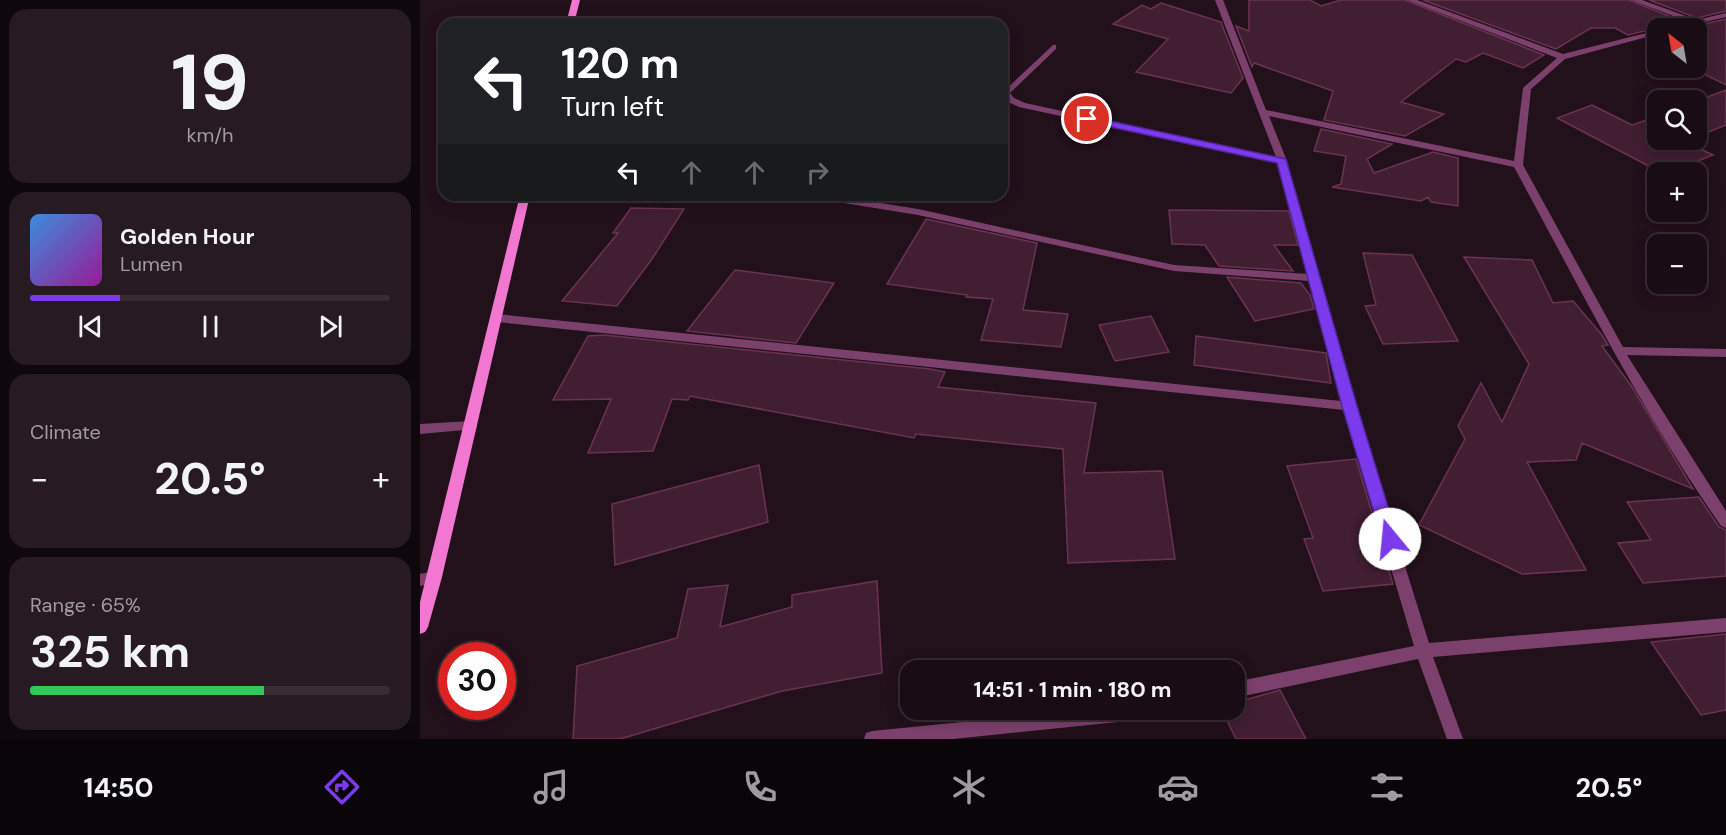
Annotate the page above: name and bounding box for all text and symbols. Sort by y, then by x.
north arrow [1647,18,1707,78]
map controls [1647,18,1707,294]
text: 19 [171,32,249,133]
text: 120 m [561,36,679,91]
icon: left [462,42,540,120]
text: Turn left [561,89,664,124]
button: search [1647,90,1707,150]
pin [1061,93,1112,144]
icon: arrive [1070,102,1103,135]
text: km/h [186,122,234,148]
icon: left [612,156,645,189]
icon: ahead [675,156,708,189]
icon: ahead [738,156,771,189]
icon: right [801,156,834,189]
button: + [1647,162,1707,222]
text: Golden Hour [120,222,255,251]
button: − [1647,234,1707,294]
text: Lumen [120,251,183,277]
icon: previous [74,310,107,343]
icon: pause [194,310,227,343]
icon: next [314,310,347,343]
text: Climate [30,419,101,445]
text: 20.5° [154,449,266,508]
text: − [30,457,48,500]
text: + [372,457,390,500]
position arrow [1358,507,1422,571]
text: Range · 65% [30,592,141,618]
text: 325 km [30,622,190,681]
speed limit sign: 30 [438,642,516,720]
text: 14:51 · 1 min · 180 m [973,675,1172,704]
icon: directions [321,766,363,808]
icon: music [530,766,572,808]
icon: phone [739,766,781,808]
icon: climate [948,766,990,808]
icon: car [1157,766,1199,808]
icon: filters [1366,766,1408,808]
text: 14:50 [84,770,154,805]
text: 20.5° [1576,770,1642,805]

